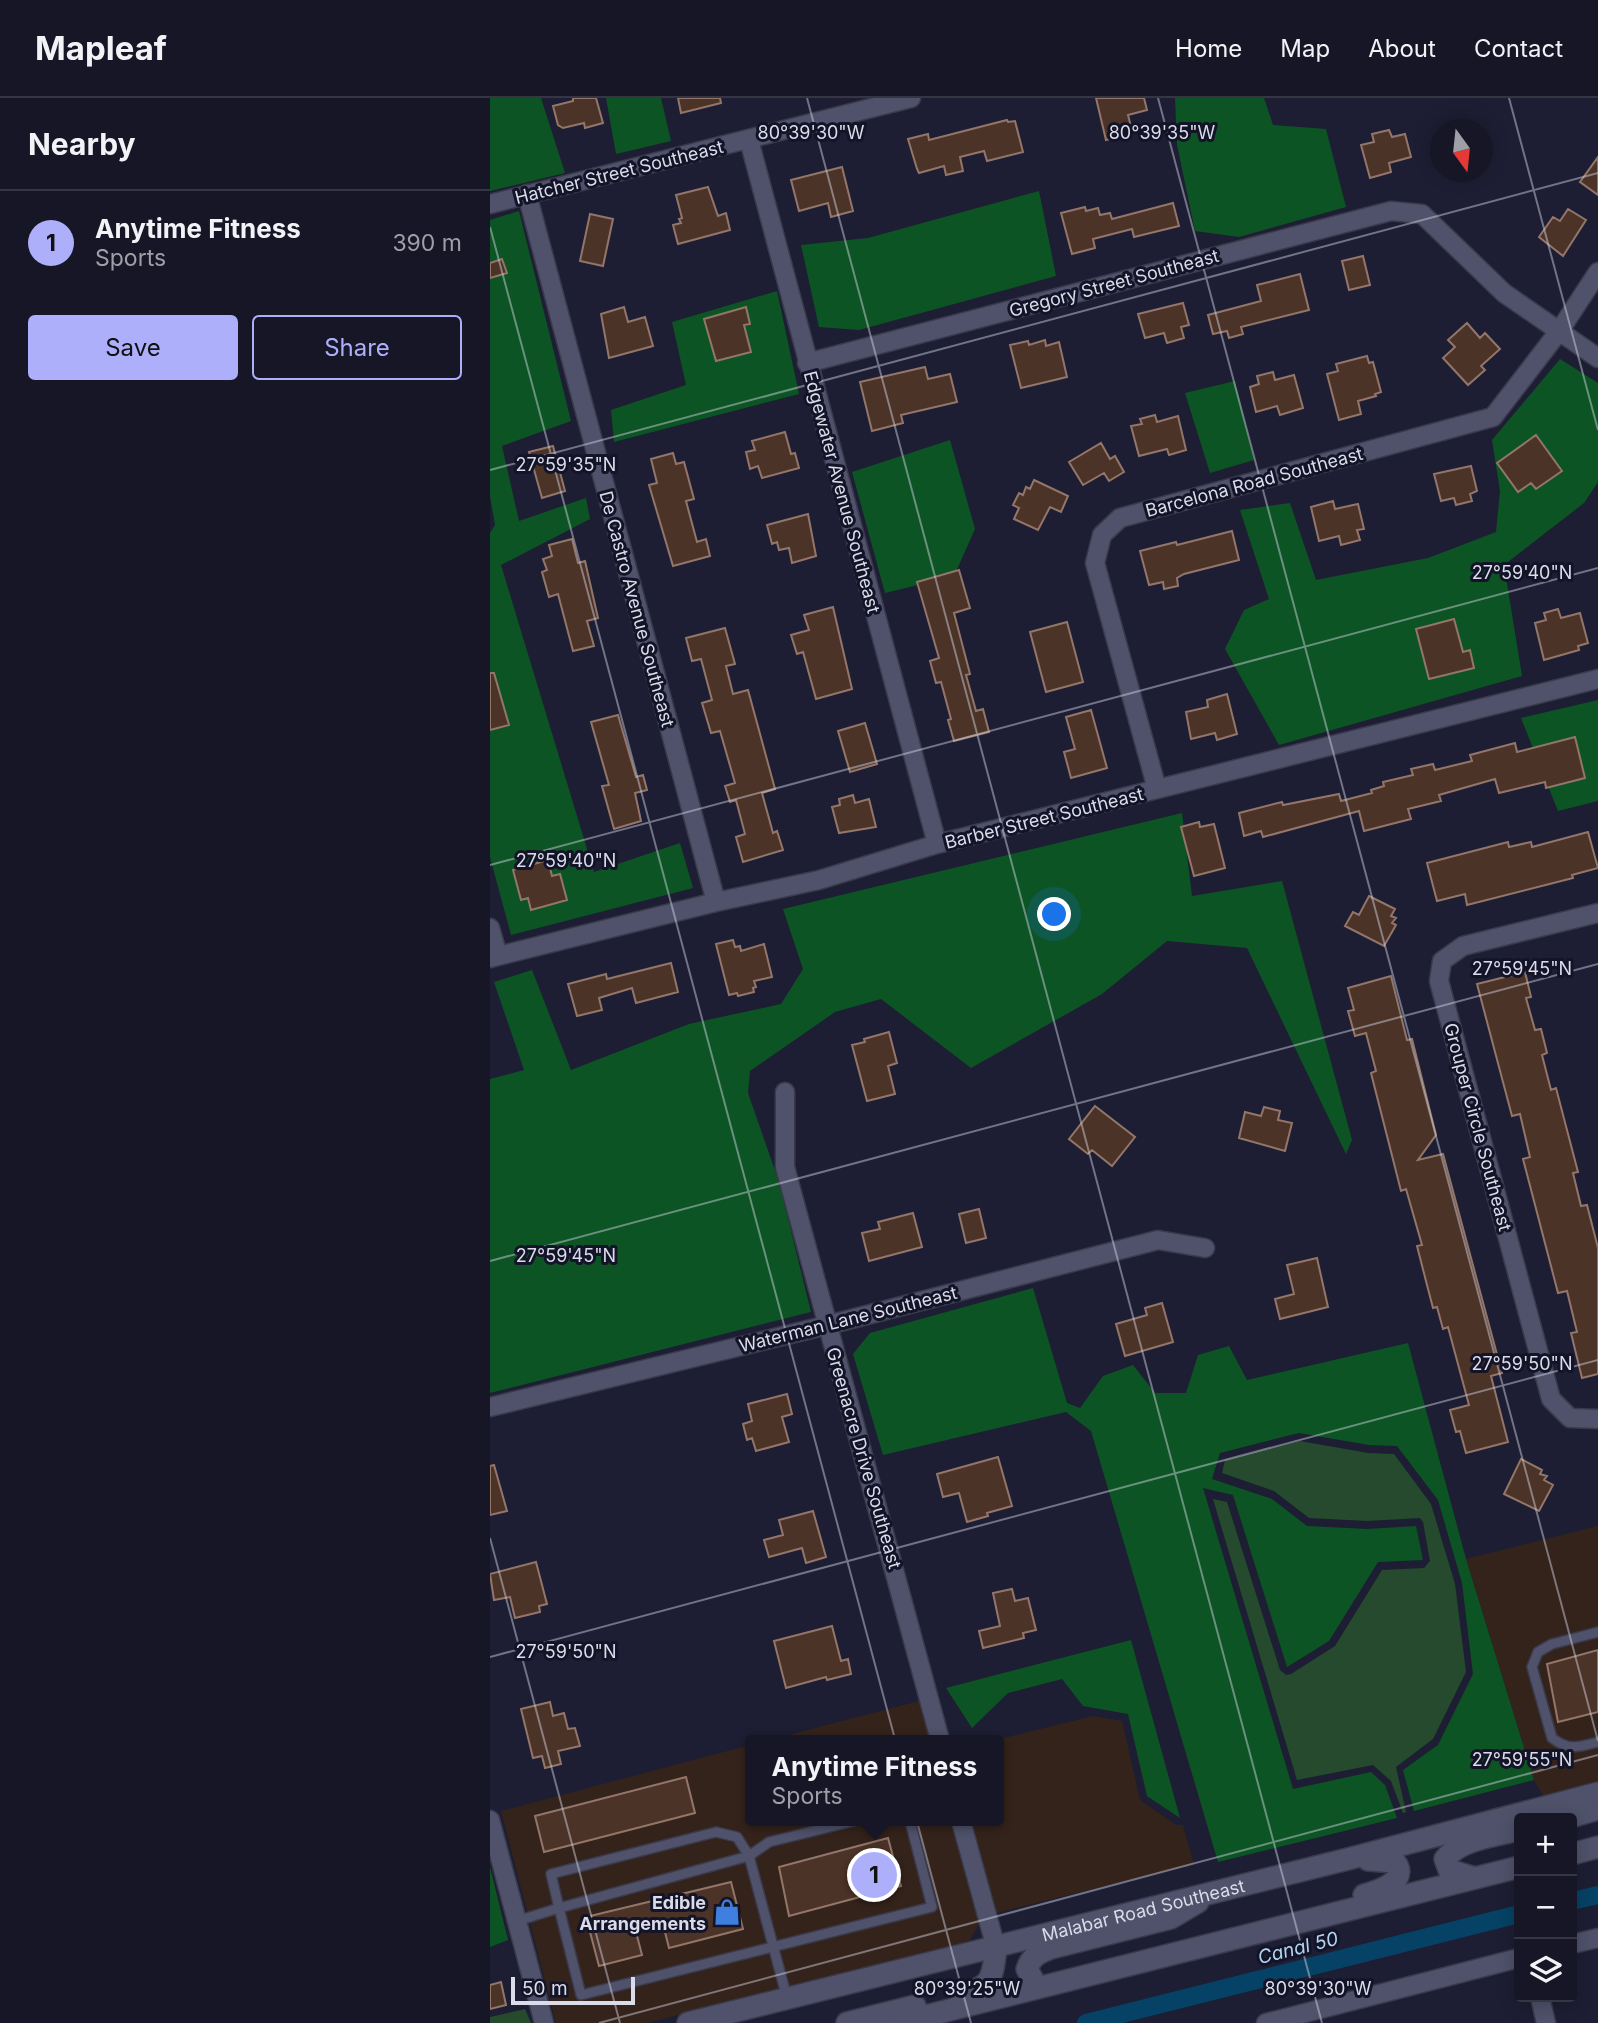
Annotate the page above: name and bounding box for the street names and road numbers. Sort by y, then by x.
street label: Hatcher Street Southeast [513,136,725,208]
street label: Gregory Street Southeast [1007,245,1221,321]
street label: Edgewater Avenue Southeast [800,369,885,616]
street label: Barcelona Road Southeast [1143,443,1365,521]
street label: De Castro Avenue Southeast [595,489,679,729]
street label: Barber Street Southeast [943,783,1146,853]
street label: Grouper Circle Southeast [1440,1021,1516,1233]
street label: Waterman Lane Southeast [737,1282,959,1356]
street label: Greenacre Drive Southeast [822,1345,906,1571]
street label: Malabar Road Southeast [1040,1875,1247,1945]

